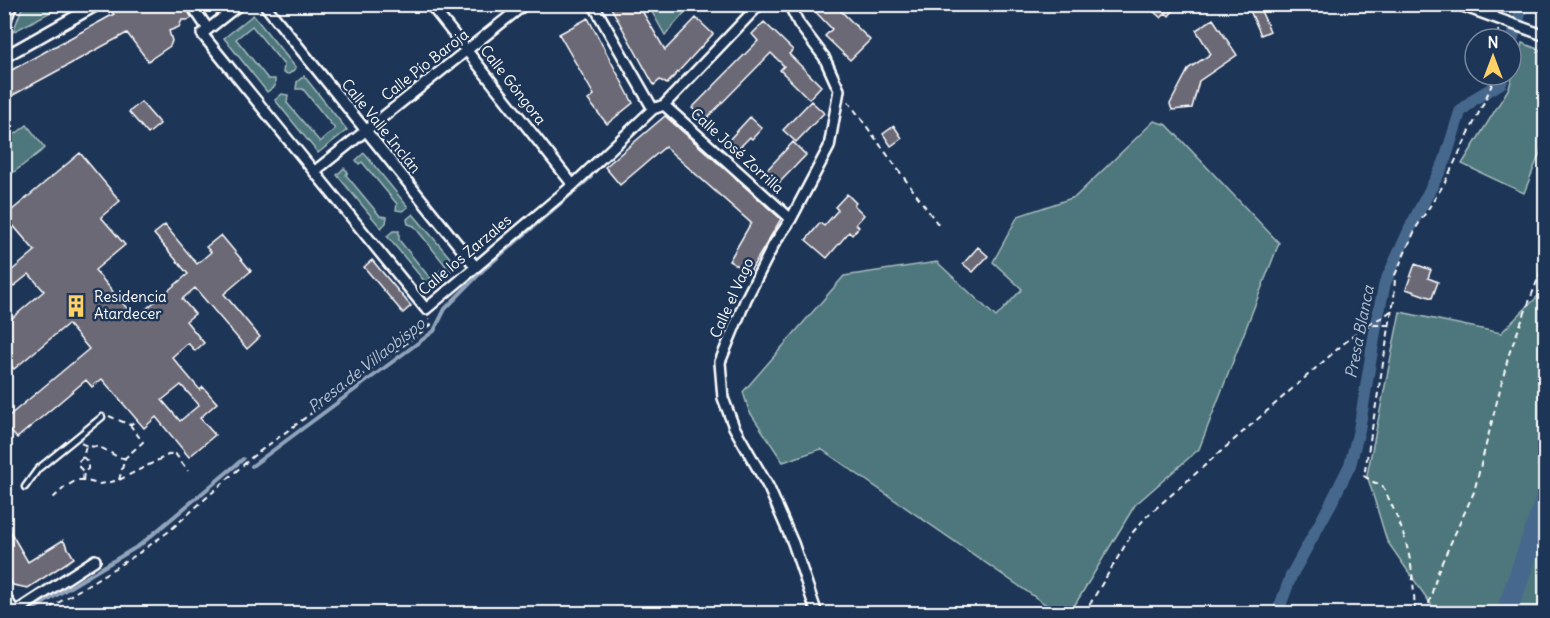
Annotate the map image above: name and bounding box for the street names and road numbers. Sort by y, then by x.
street label: Calle Pío Baroja [377,24,473,105]
street label: Calle Góngora [476,41,551,129]
street label: Calle Valle Inclán [338,75,425,177]
street label: Calle José Zorrilla [687,104,788,198]
street label: Calle los Zarzales [414,210,515,299]
street label: Calle el Vago [705,255,758,341]

